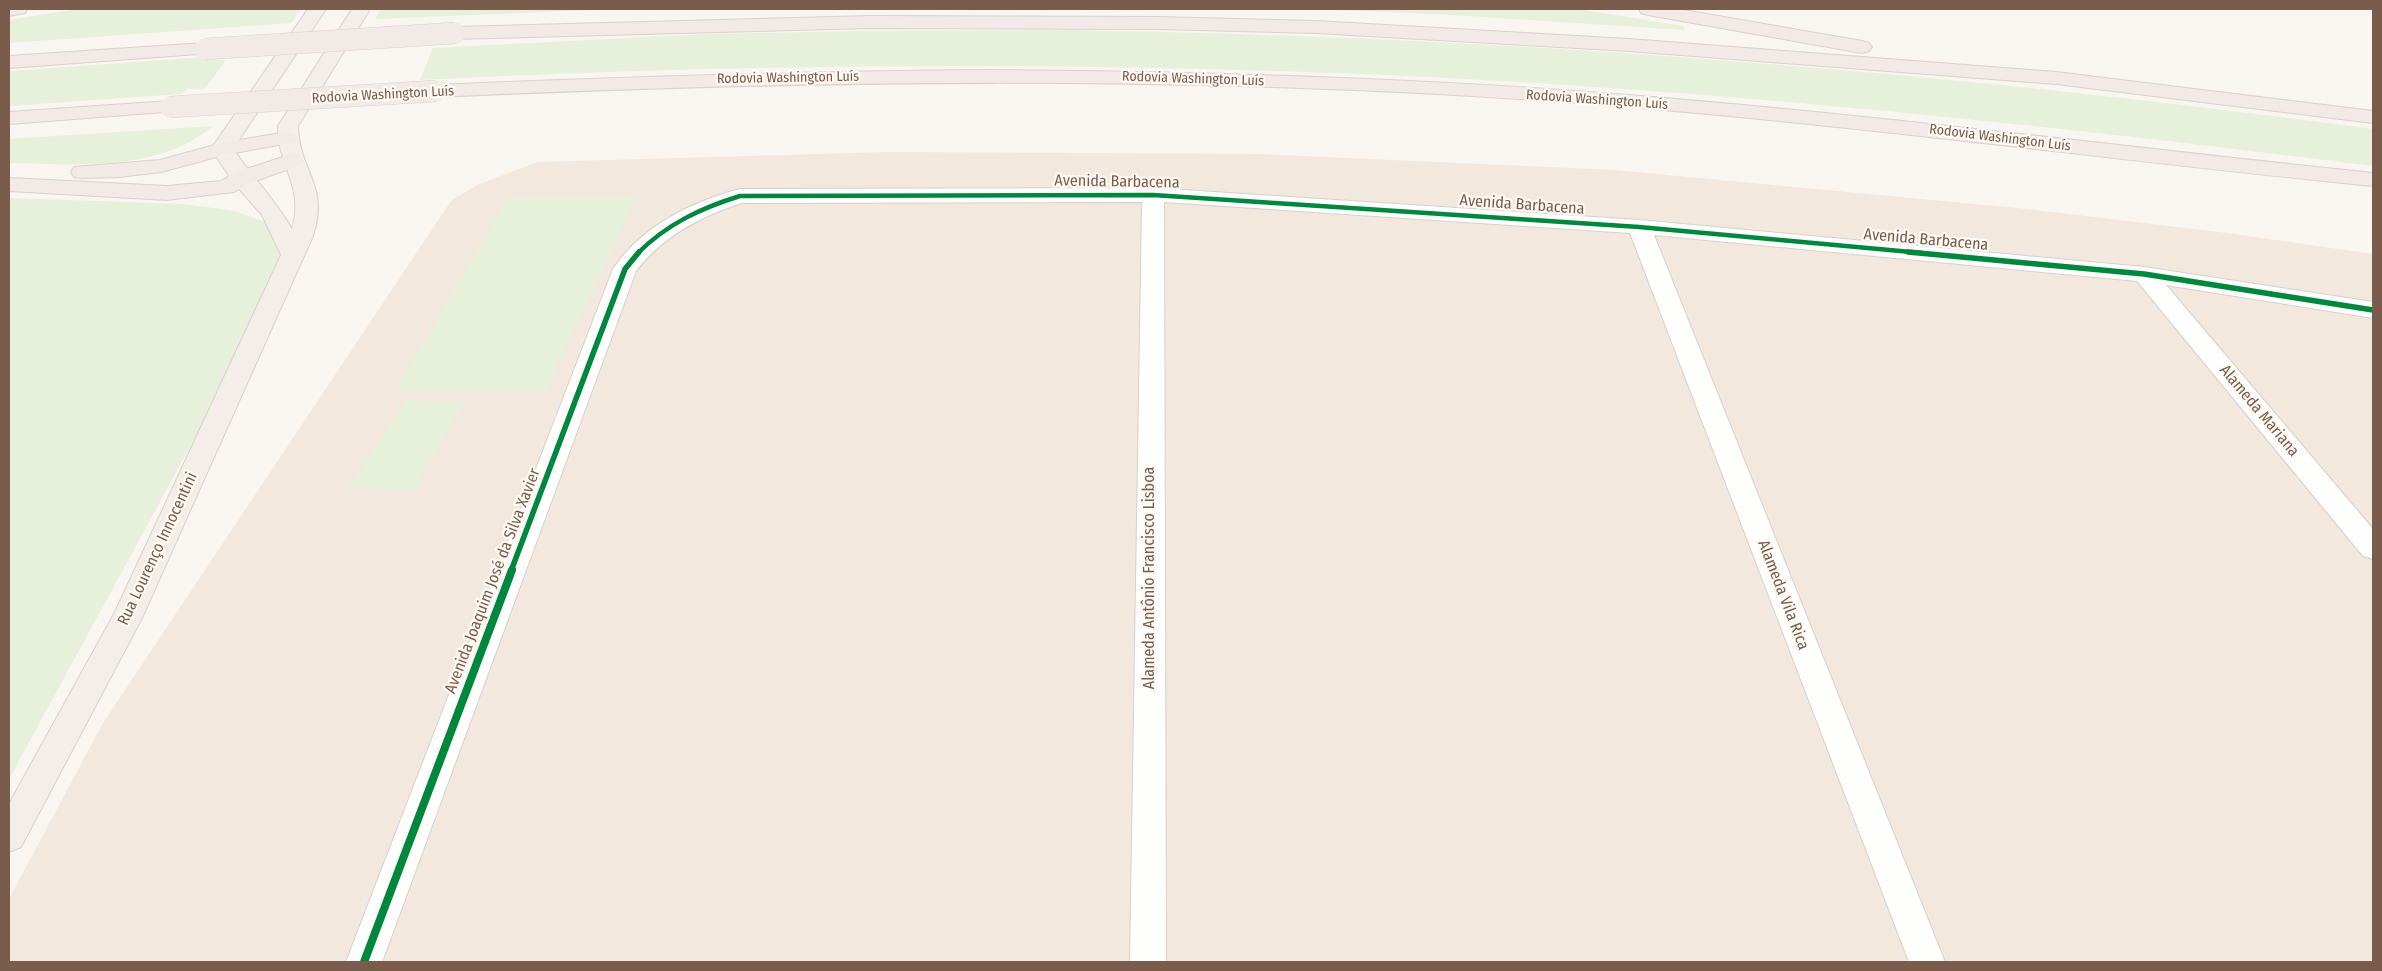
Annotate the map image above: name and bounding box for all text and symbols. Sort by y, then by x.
street label: Rodovia Washington Luís [717,68,859,88]
street label: Rodovia Washington Luís [1122,68,1264,90]
street label: Rodovia Washington Luís [311,83,455,107]
street label: Rodovia Washington Luís [1525,87,1669,113]
street label: Rodovia Washington Luís [1928,121,2072,155]
street label: Avenida Barbacena [1054,171,1180,193]
street label: Avenida Barbacena [1459,191,1585,219]
street label: Avenida Barbacena [1863,225,1989,255]
street label: Alameda Mariana [2215,361,2303,461]
street label: Avenida Joaquim José da Silva Xavier [441,466,545,696]
street label: Alameda Antônio Francisco Lisboa [1140,467,1160,689]
street label: Rua Lourenço Innocentini [114,470,202,628]
street label: Alameda Vila Rica [1753,537,1813,653]

